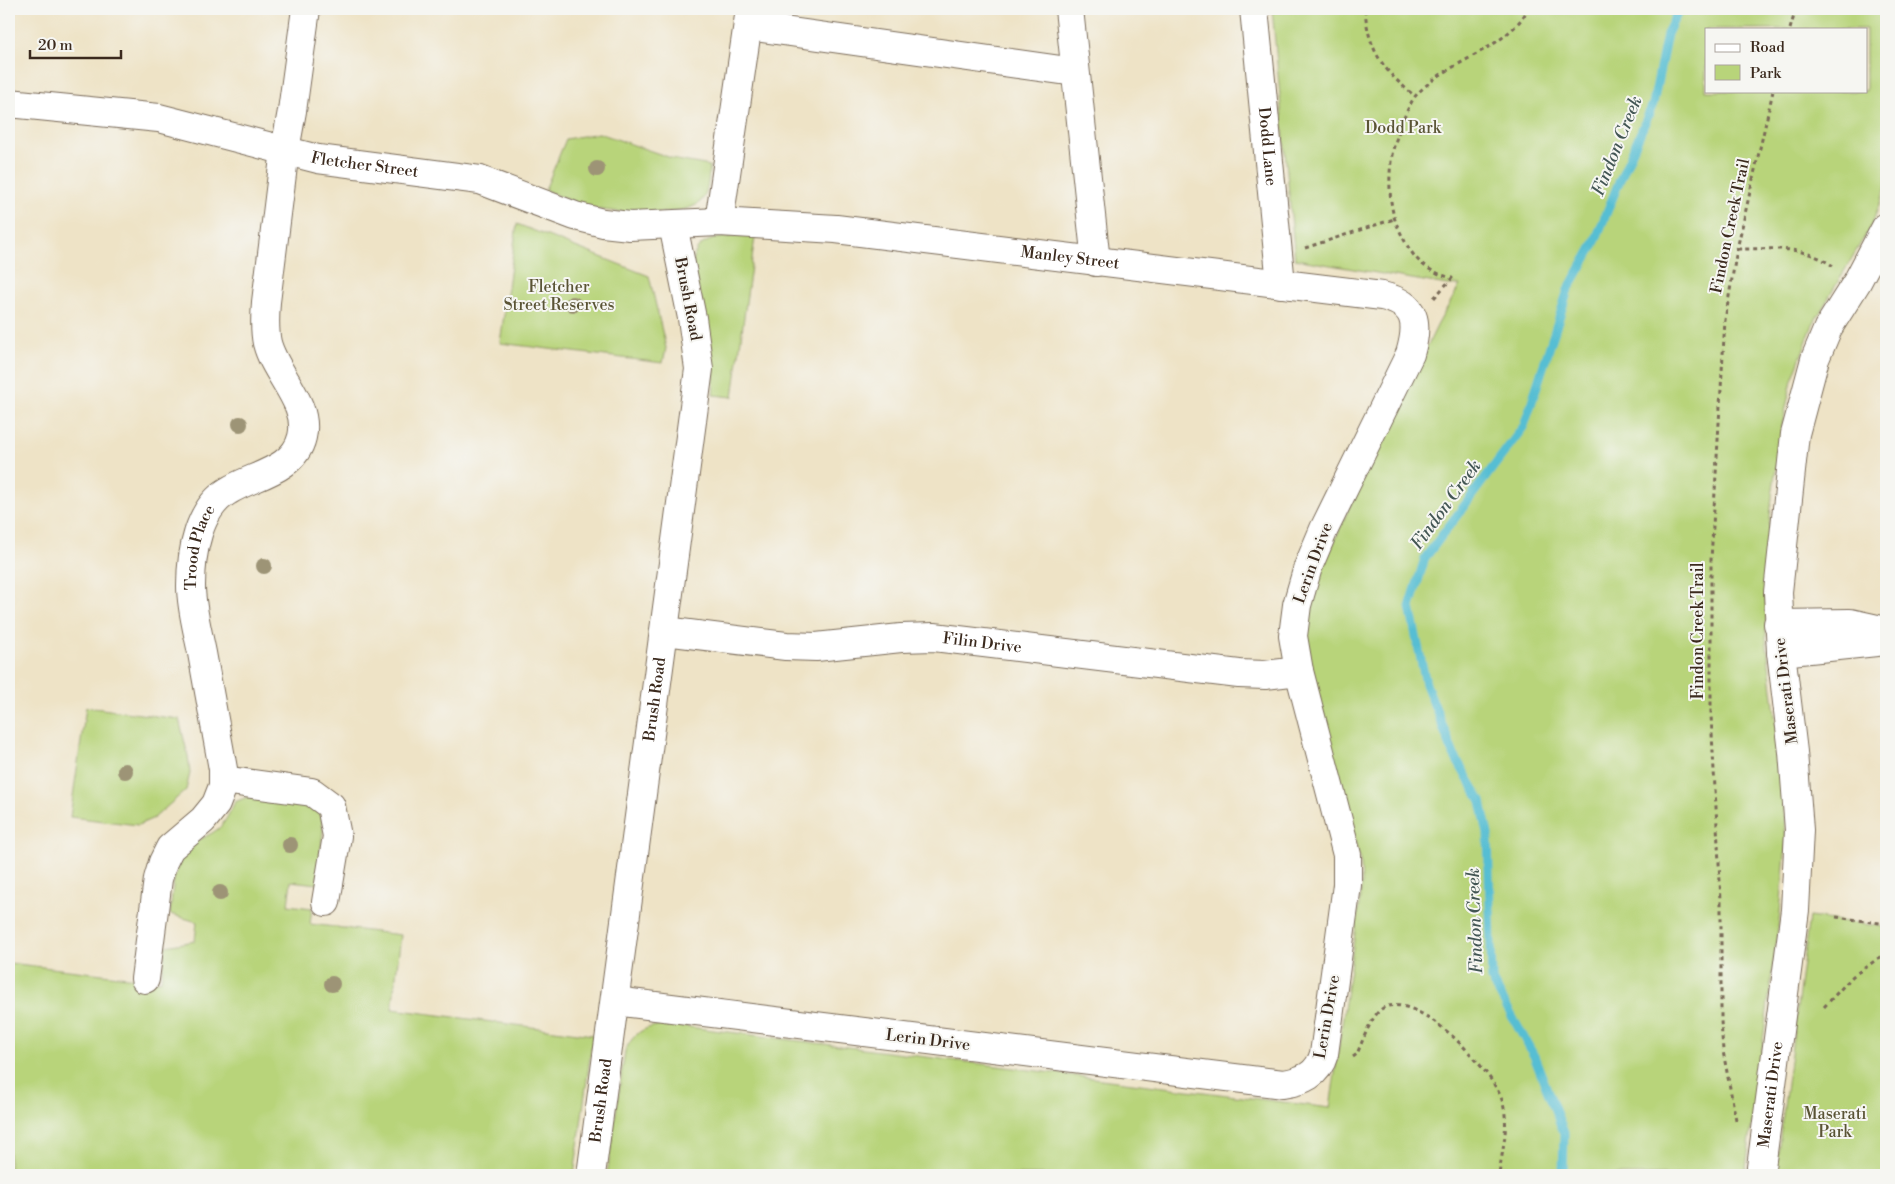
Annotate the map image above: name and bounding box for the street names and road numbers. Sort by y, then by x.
street label: Dodd Lane [1254,106,1281,187]
street label: Fletcher Street [309,148,420,182]
street label: Findon Creek Trail [1706,157,1754,295]
street label: Manley Street [1020,242,1121,274]
street label: Brush Road [670,255,706,342]
street label: Trood Place [181,501,220,590]
street label: Lerin Drive [1289,520,1337,606]
street label: Findon Creek Trail [1688,562,1708,700]
street label: Filin Drive [942,628,1023,658]
street label: Maserati Drive [1770,637,1802,745]
street label: Brush Road [639,656,670,744]
street label: Lerin Drive [1310,974,1344,1060]
street label: Lerin Drive [885,1025,971,1055]
street label: Maserati Drive [1754,1040,1788,1149]
street label: Brush Road [585,1057,616,1145]

